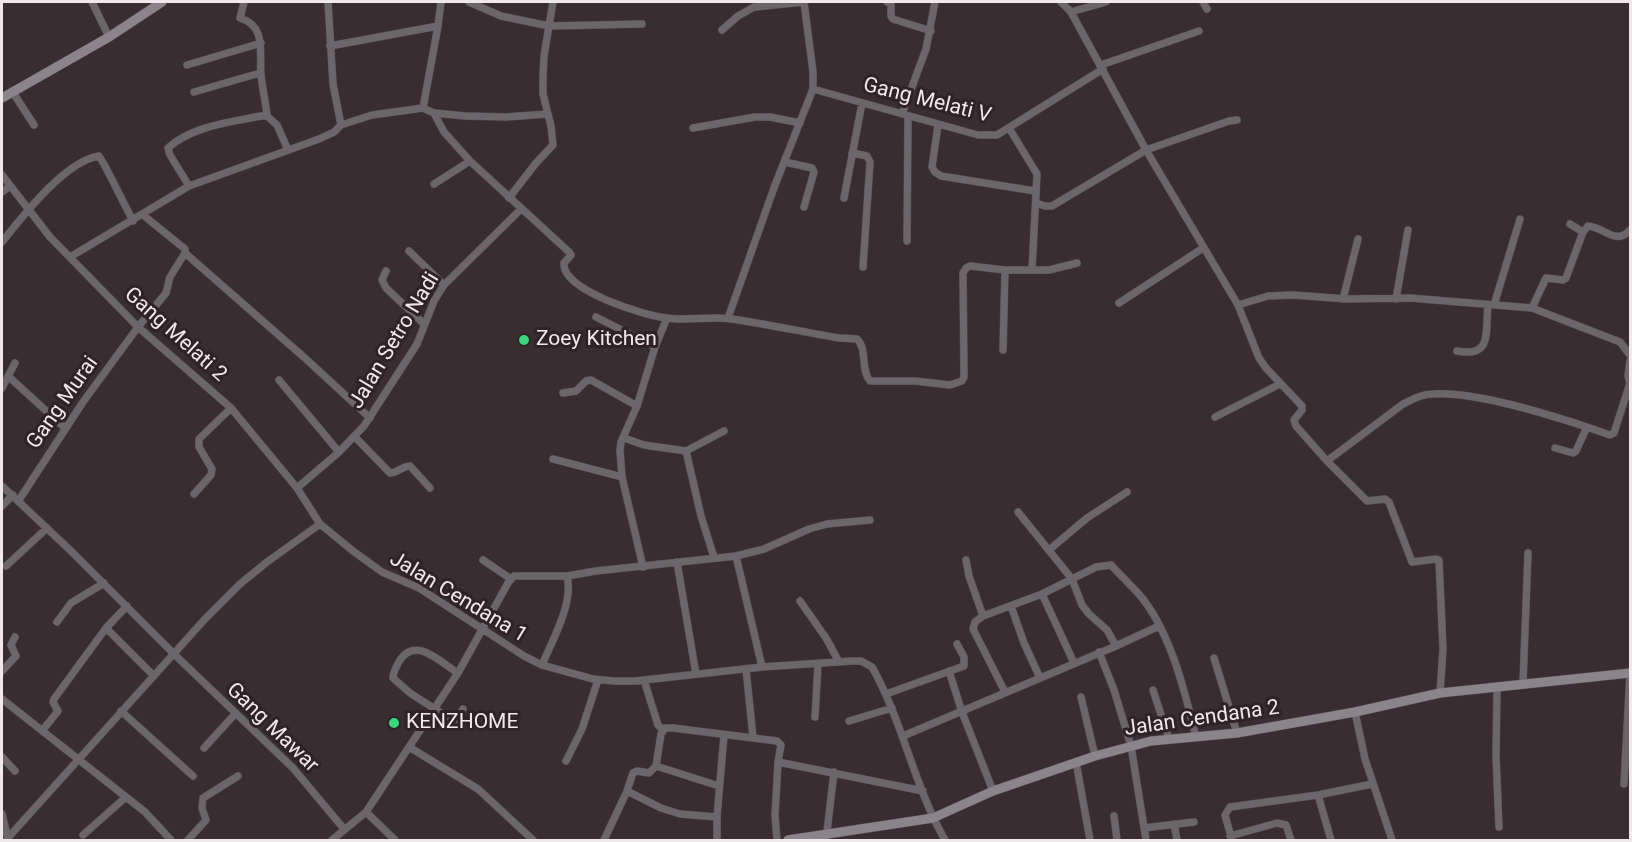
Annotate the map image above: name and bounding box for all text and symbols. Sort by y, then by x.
street label: Gang Melati V [860,73,994,129]
street label: Jalan Setro Nadi [344,268,446,414]
street label: Gang Melati 2 [119,282,231,388]
place label: Zoey Kitchen [536,327,657,353]
marker: Zoey Kitchen [517,333,531,347]
street label: Gang Murai [22,352,104,454]
street label: Jalan Cendana 1 [385,547,531,649]
street label: Gang Mawar [221,678,323,778]
street label: Jalan Cendana 2 [1123,696,1281,742]
place label: KENZHOME [406,710,518,736]
marker: KENZHOME [387,716,401,730]

